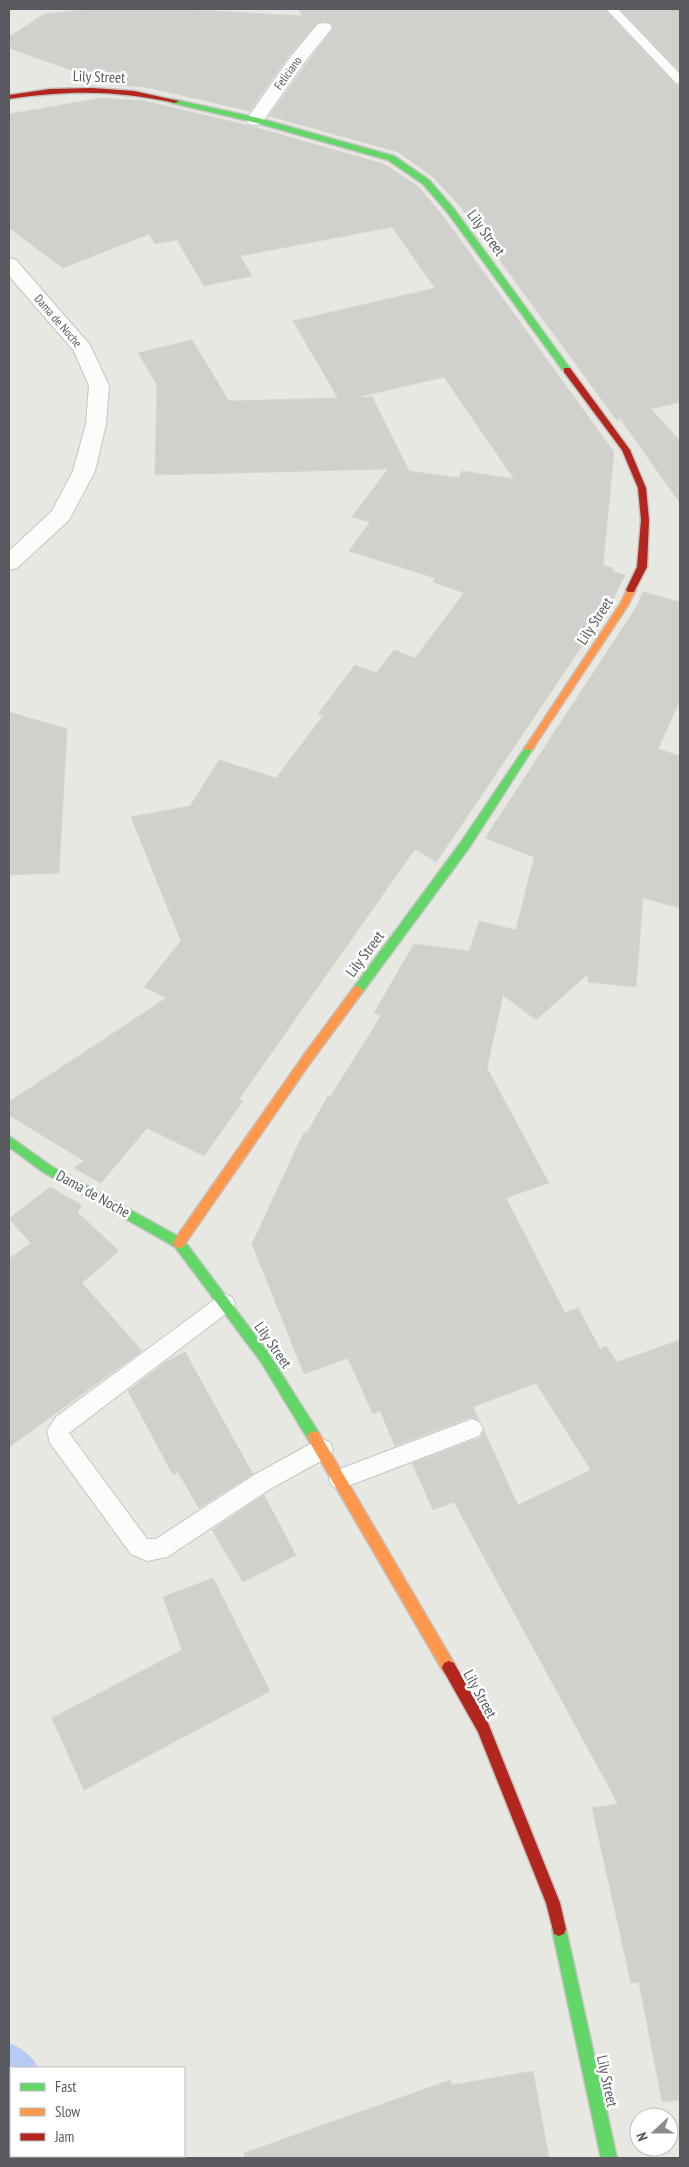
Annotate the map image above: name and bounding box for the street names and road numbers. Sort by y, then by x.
street label: Feliciano [271,53,305,92]
street label: Lily Street [72,66,126,87]
street label: Lily Street [463,206,509,259]
street label: Dama de Noche [31,291,85,350]
street label: Lily Street [572,594,617,648]
street label: Lily Street [341,927,388,980]
street label: Dama de Noche [53,1166,133,1222]
street label: Lily Street [251,1318,296,1372]
street label: Lily Street [459,1666,501,1721]
street label: Lily Street [593,2053,622,2109]

